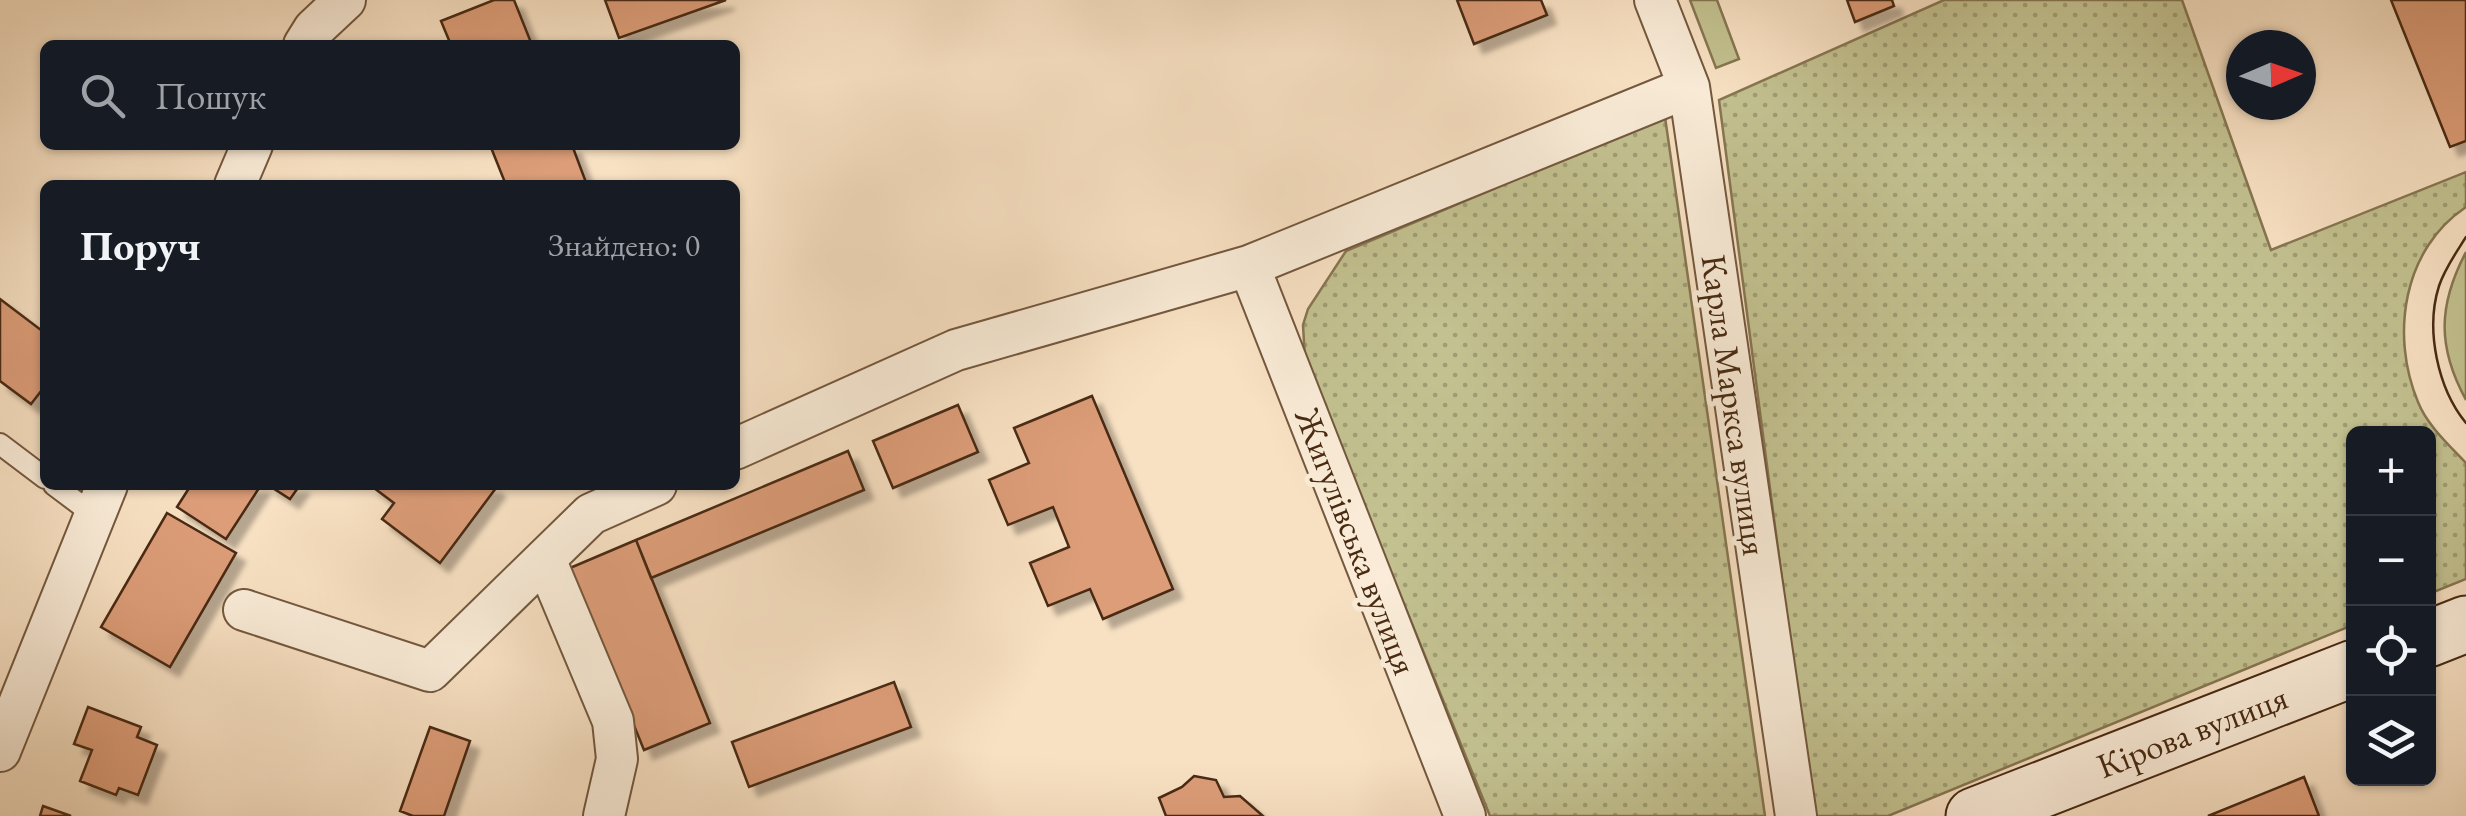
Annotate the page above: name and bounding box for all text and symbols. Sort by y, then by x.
north arrow [2226,30,2316,120]
search box [40,40,740,150]
icon: search [75,68,130,123]
text: Пошук [155,71,266,120]
text: Поруч [80,218,201,273]
text: Знайдено: 0 [548,224,700,266]
street label: Карла Маркса вулиця [1691,252,1778,559]
street label: Жигулівська вулиця [1284,400,1429,681]
map controls [2346,426,2436,786]
button: + [2346,426,2436,516]
button: − [2346,516,2436,606]
button: locate [2346,606,2436,696]
street label: Кірова вулиця [2090,674,2294,789]
button: layers [2346,696,2436,786]

